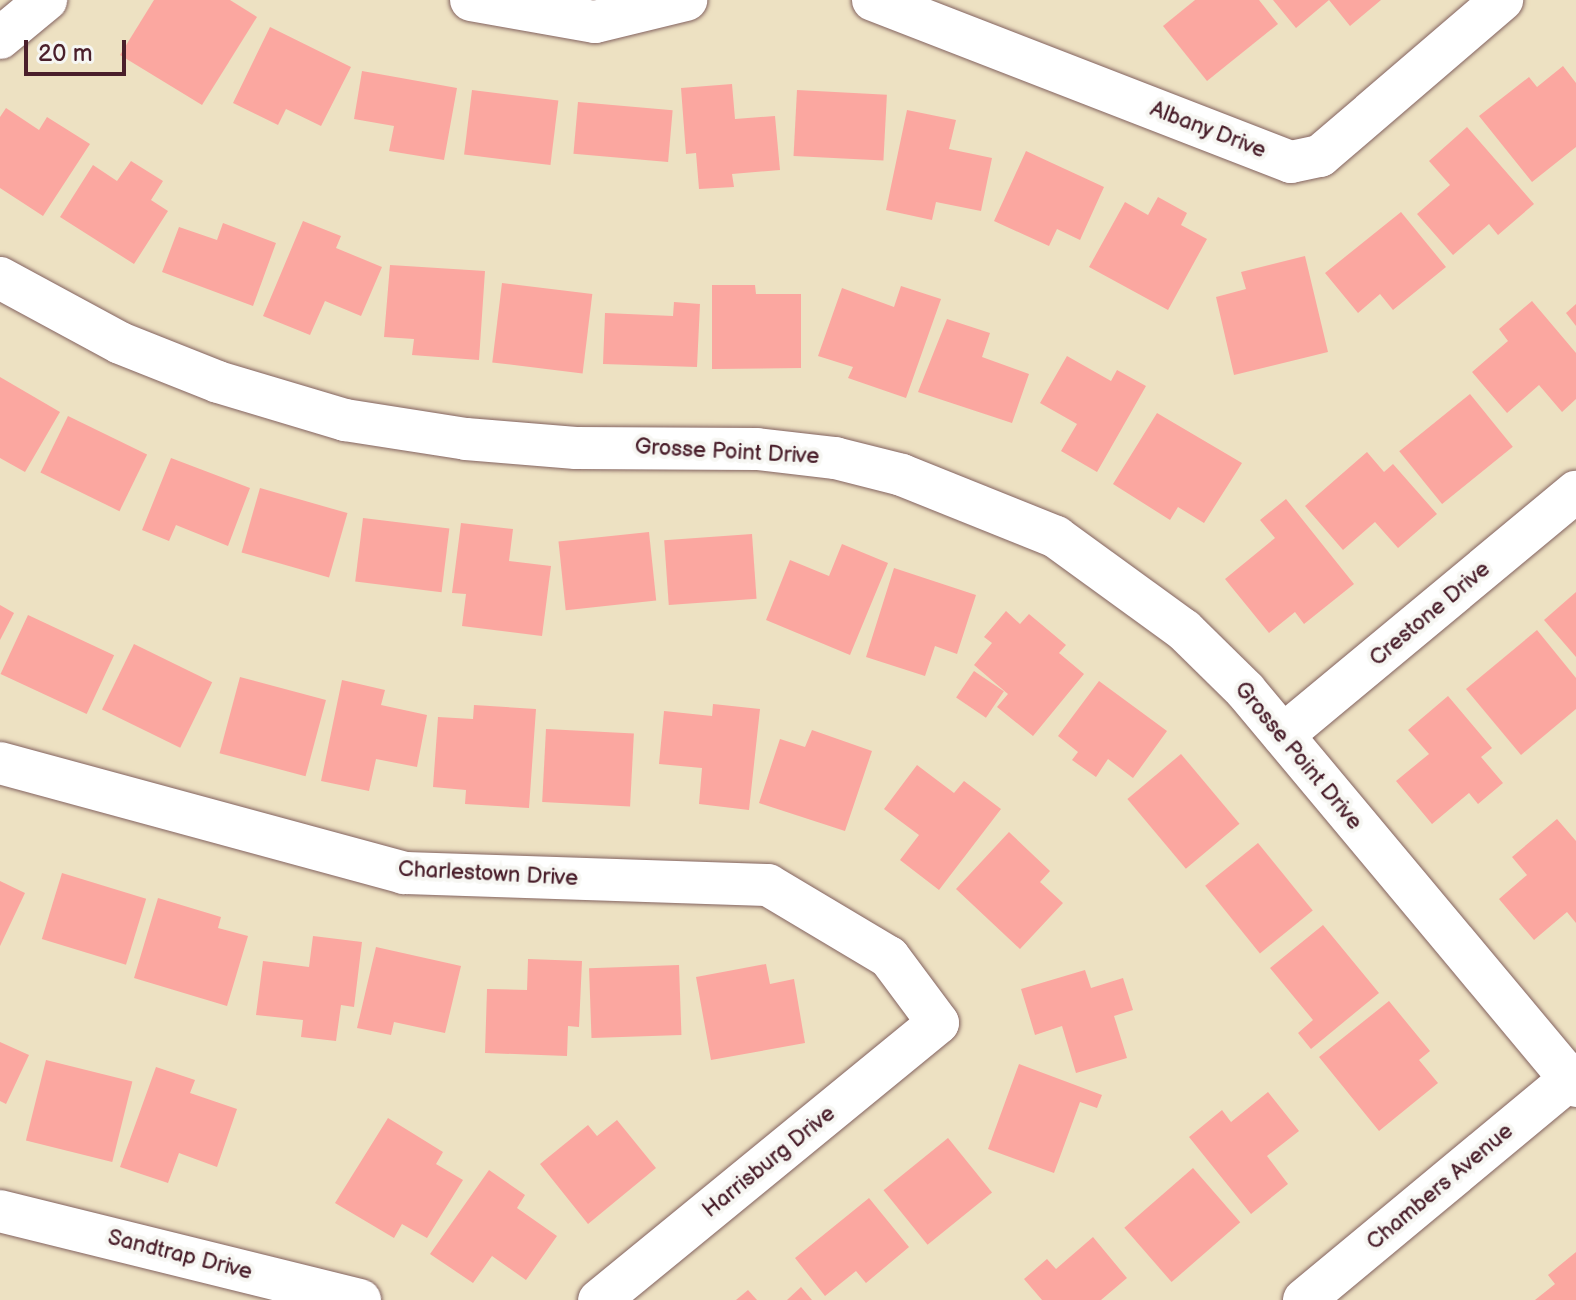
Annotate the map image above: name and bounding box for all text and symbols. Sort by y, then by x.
scale bar [28,24,130,74]
text: 20 m [38,39,93,68]
street label: Albany Drive [1146,96,1270,164]
street label: Grosse Point Drive [634,434,820,470]
street label: Crestone Drive [1365,556,1495,672]
street label: Grosse Point Drive [1229,677,1367,835]
street label: Charlestown Drive [397,856,579,892]
street label: Harrisburg Drive [697,1101,841,1223]
street label: Chambers Avenue [1362,1118,1518,1256]
street label: Sandtrap Drive [105,1224,255,1286]

